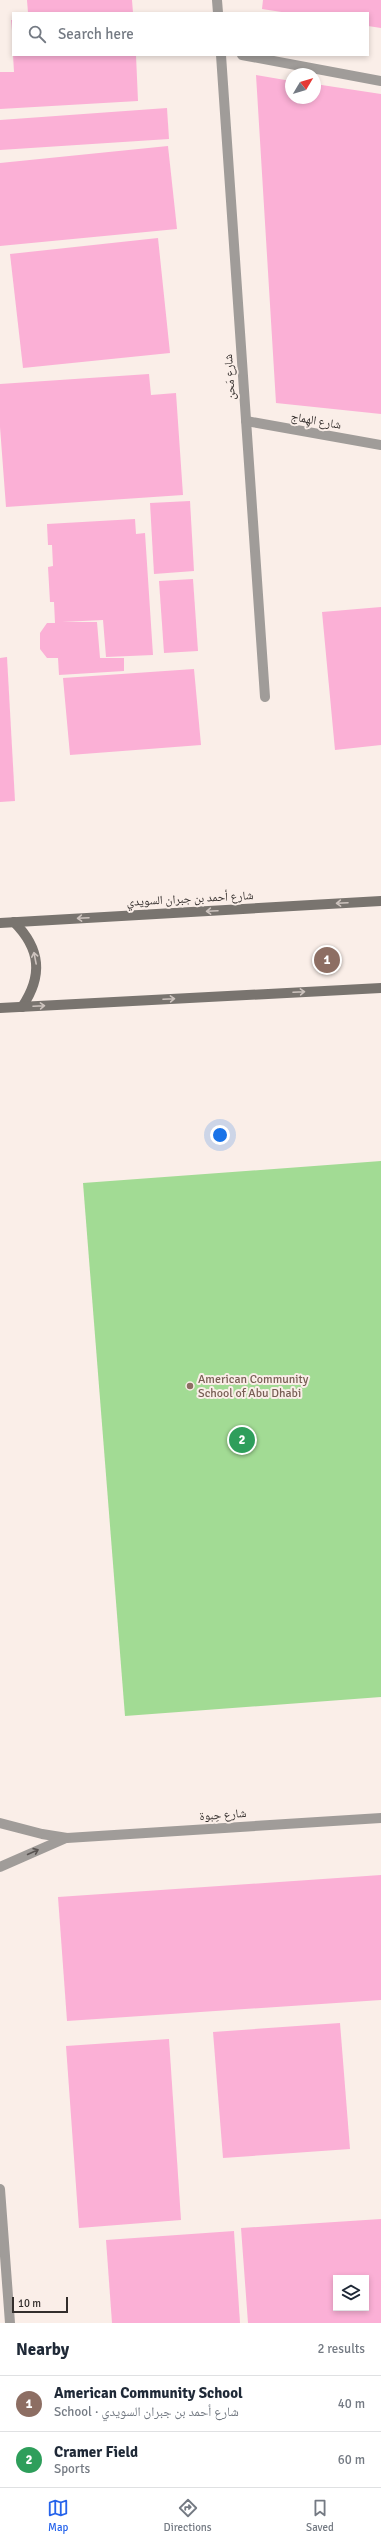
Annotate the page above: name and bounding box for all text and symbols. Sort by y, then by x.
search box [12,12,369,56]
icon: search [26,23,48,45]
text: Search here [58,25,134,43]
north arrow [285,68,321,104]
street label: شارع مَحن [221,353,239,400]
street label: شارع الهِماج [289,409,343,433]
street label: شارع أحمد بن جبران السويدي [126,888,254,912]
one-way arrow [336,899,349,907]
one-way arrow [206,907,219,914]
one-way arrow [76,914,89,922]
pin: 1 [314,945,340,975]
one-way arrow [31,952,39,965]
one-way arrow [292,988,305,996]
one-way arrow [162,996,175,1003]
one-way arrow [32,1003,45,1010]
your location [210,1125,230,1145]
place label: American Community School of Abu Dhabi [198,1372,309,1401]
marker: American Community School of Abu Dhabi [185,1381,195,1391]
pin: 2 [229,1425,255,1455]
street label: شارع حِبوة [199,1806,247,1824]
one-way arrow [27,1848,39,1855]
map controls [333,2275,369,2311]
button: layers [333,2275,369,2311]
scale bar [12,2295,68,2314]
text: 10 m [18,2297,41,2310]
text: Nearby [16,2339,69,2360]
text: 2 results [317,2341,365,2357]
text: American Community School [54,2384,243,2402]
text: 1 [25,2396,33,2412]
text: 40 m [338,2396,365,2412]
text: School · شارع أحمد بن جبران السويدي [54,2404,239,2420]
text: Cramer Field [54,2443,138,2461]
text: 2 [25,2452,33,2468]
text: 60 m [338,2452,365,2468]
text: Sports [54,2461,90,2477]
tab: Map [47,2497,69,2534]
tab: Directions [164,2497,212,2534]
tab: Saved [306,2497,334,2534]

